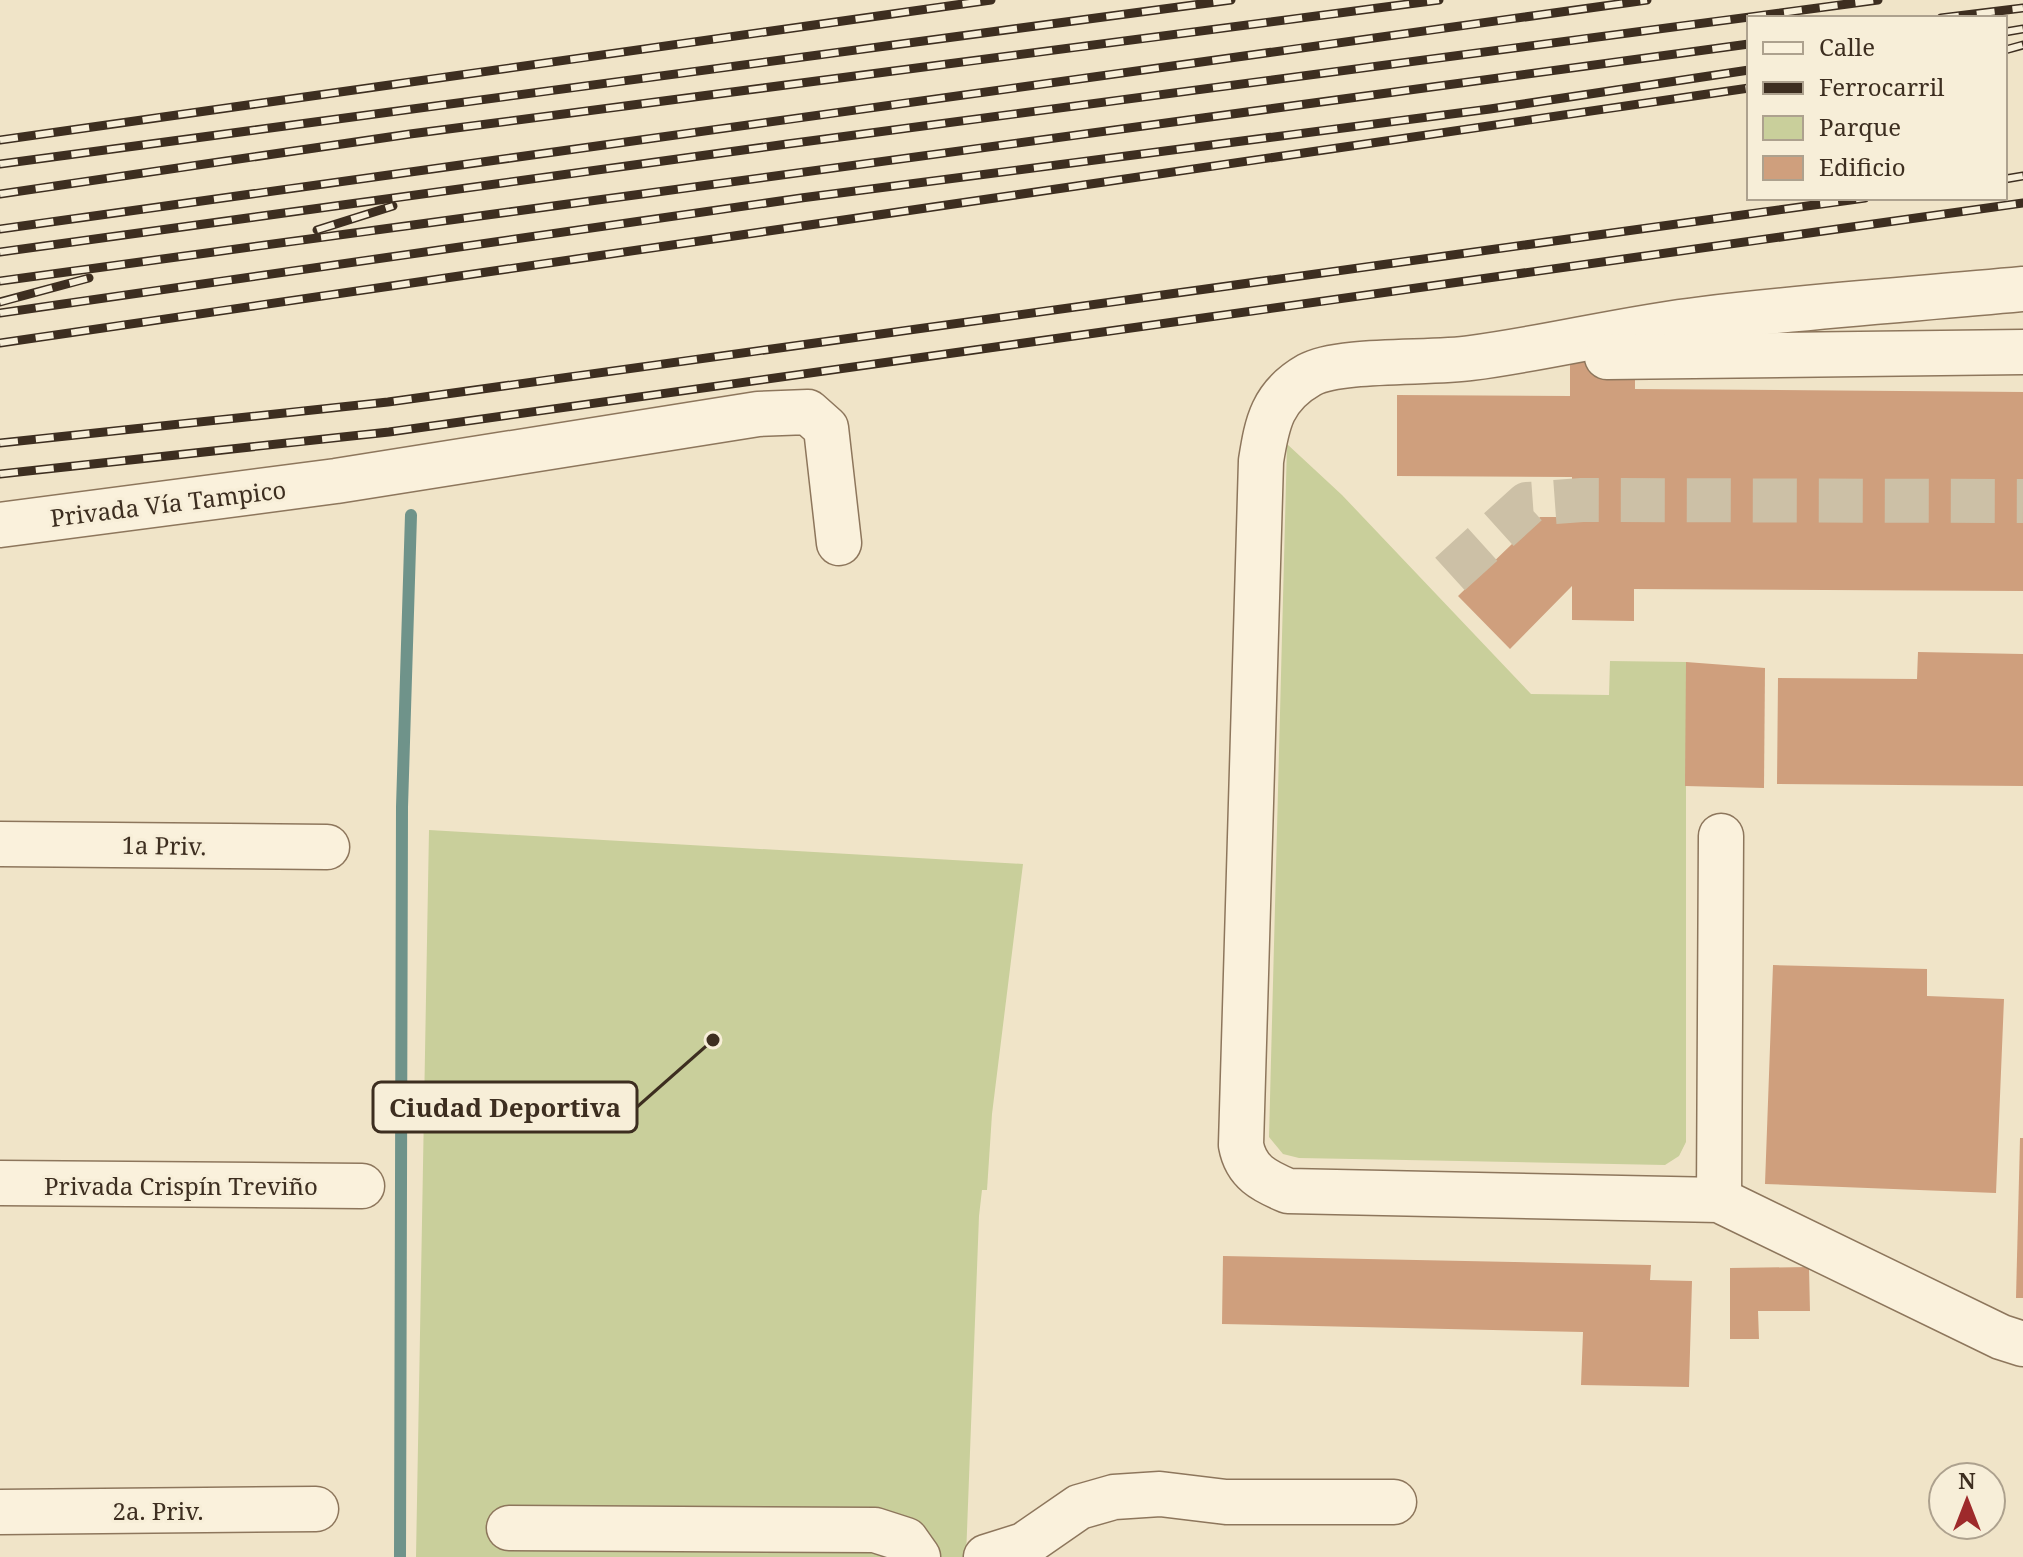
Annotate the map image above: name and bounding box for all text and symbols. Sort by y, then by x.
legend [1747,16,2007,200]
text: Calle [1819,30,1875,63]
text: Ferrocarril [1819,70,1945,103]
text: Parque [1819,110,1901,143]
text: Edificio [1819,150,1906,183]
street label: Privada Vía Tampico [48,472,288,534]
street label: 1a Priv. [121,828,207,862]
callout: Ciudad Deportiva [373,1082,637,1132]
text: Ciudad Deportiva [389,1089,621,1125]
street label: Privada Crispín Treviño [44,1169,318,1202]
north arrow [1927,1461,2007,1541]
text: N [1958,1465,1976,1495]
street label: 2a. Priv. [113,1494,203,1527]

